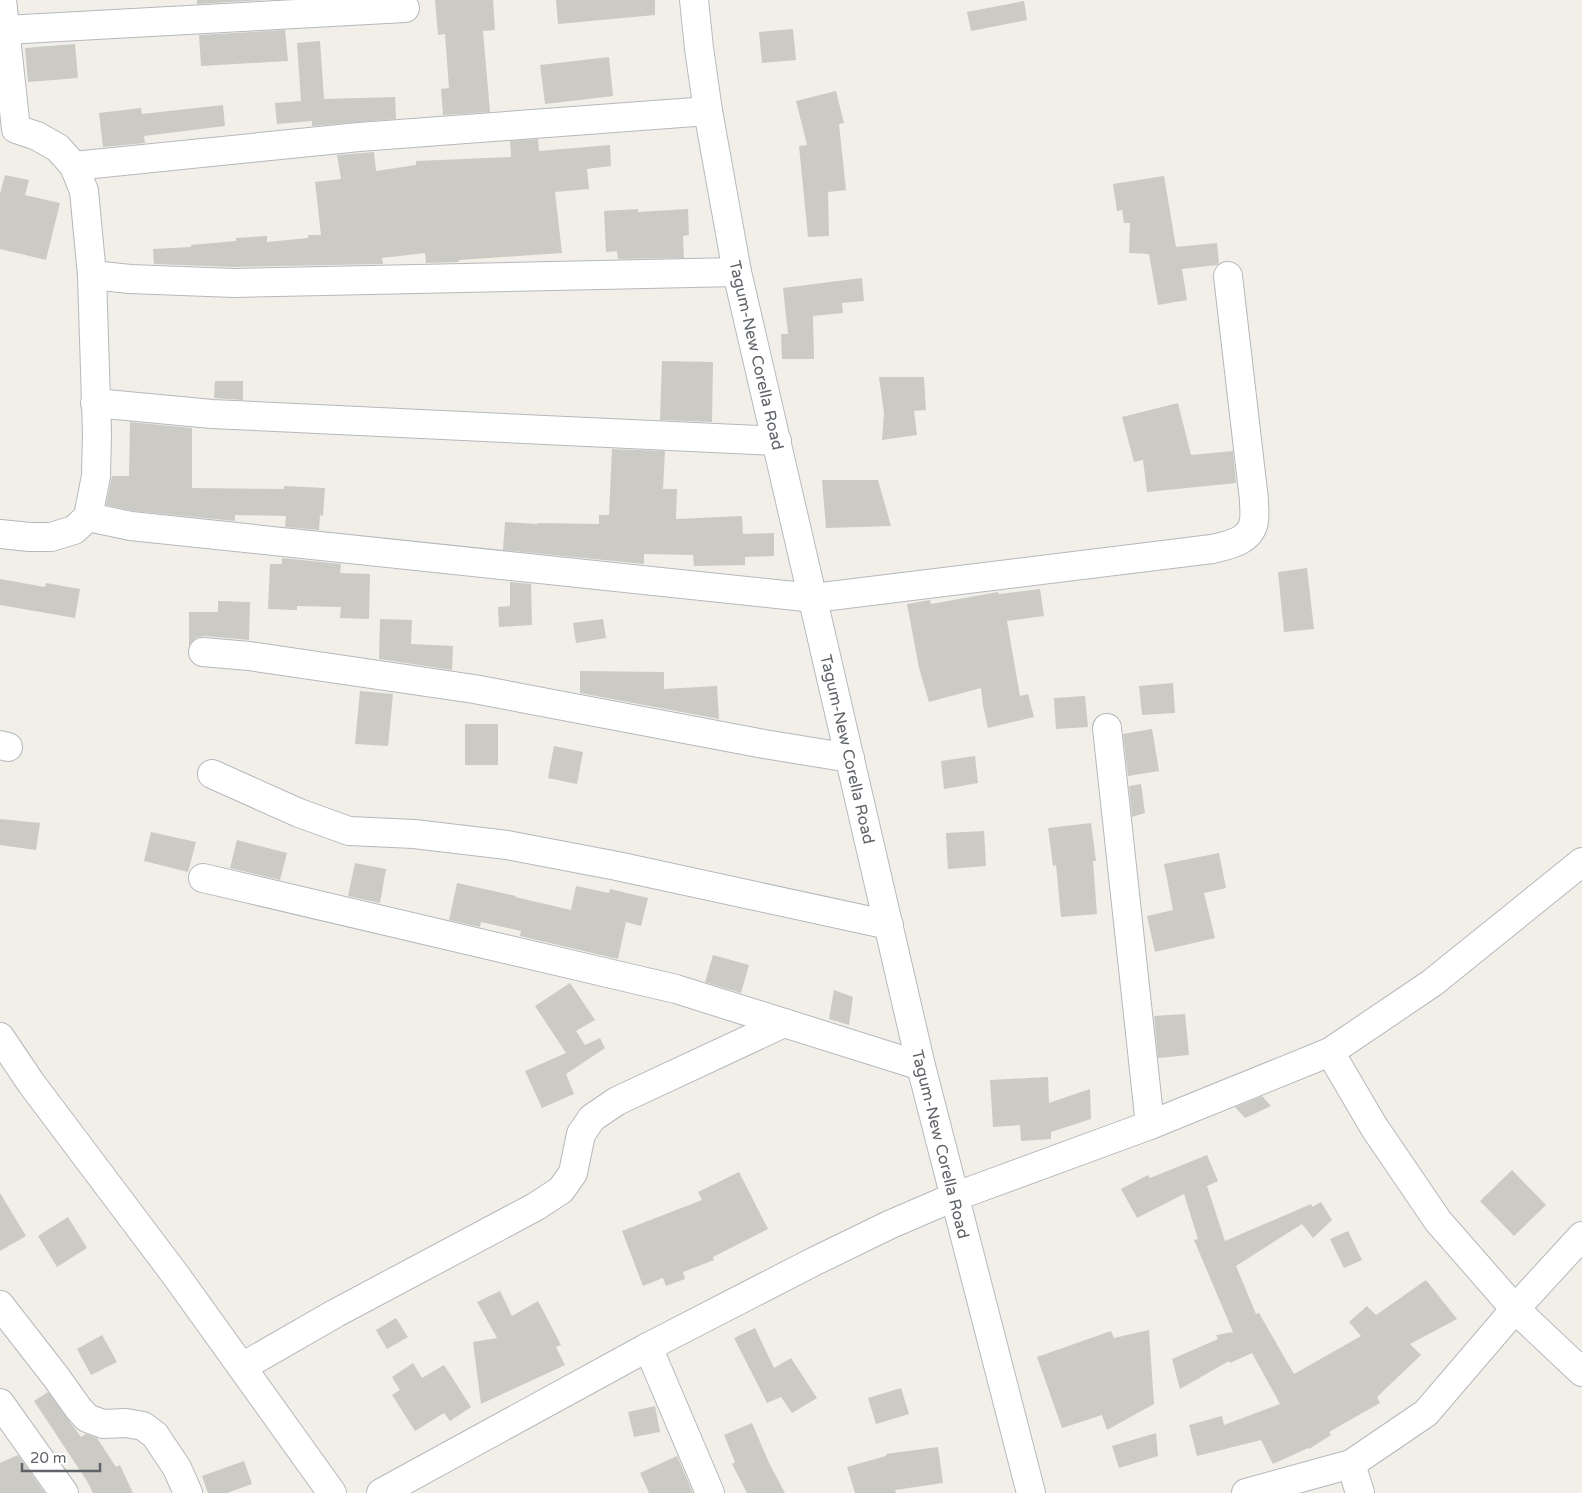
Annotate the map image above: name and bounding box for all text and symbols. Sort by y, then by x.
street label: Tagum-New Corella Road [724,259,788,452]
street label: Tagum-New Corella Road [815,653,879,846]
street label: Tagum-New Corella Road [907,1048,973,1241]
scale bar [22,1440,100,1472]
text: 20 m [30,1449,67,1467]

